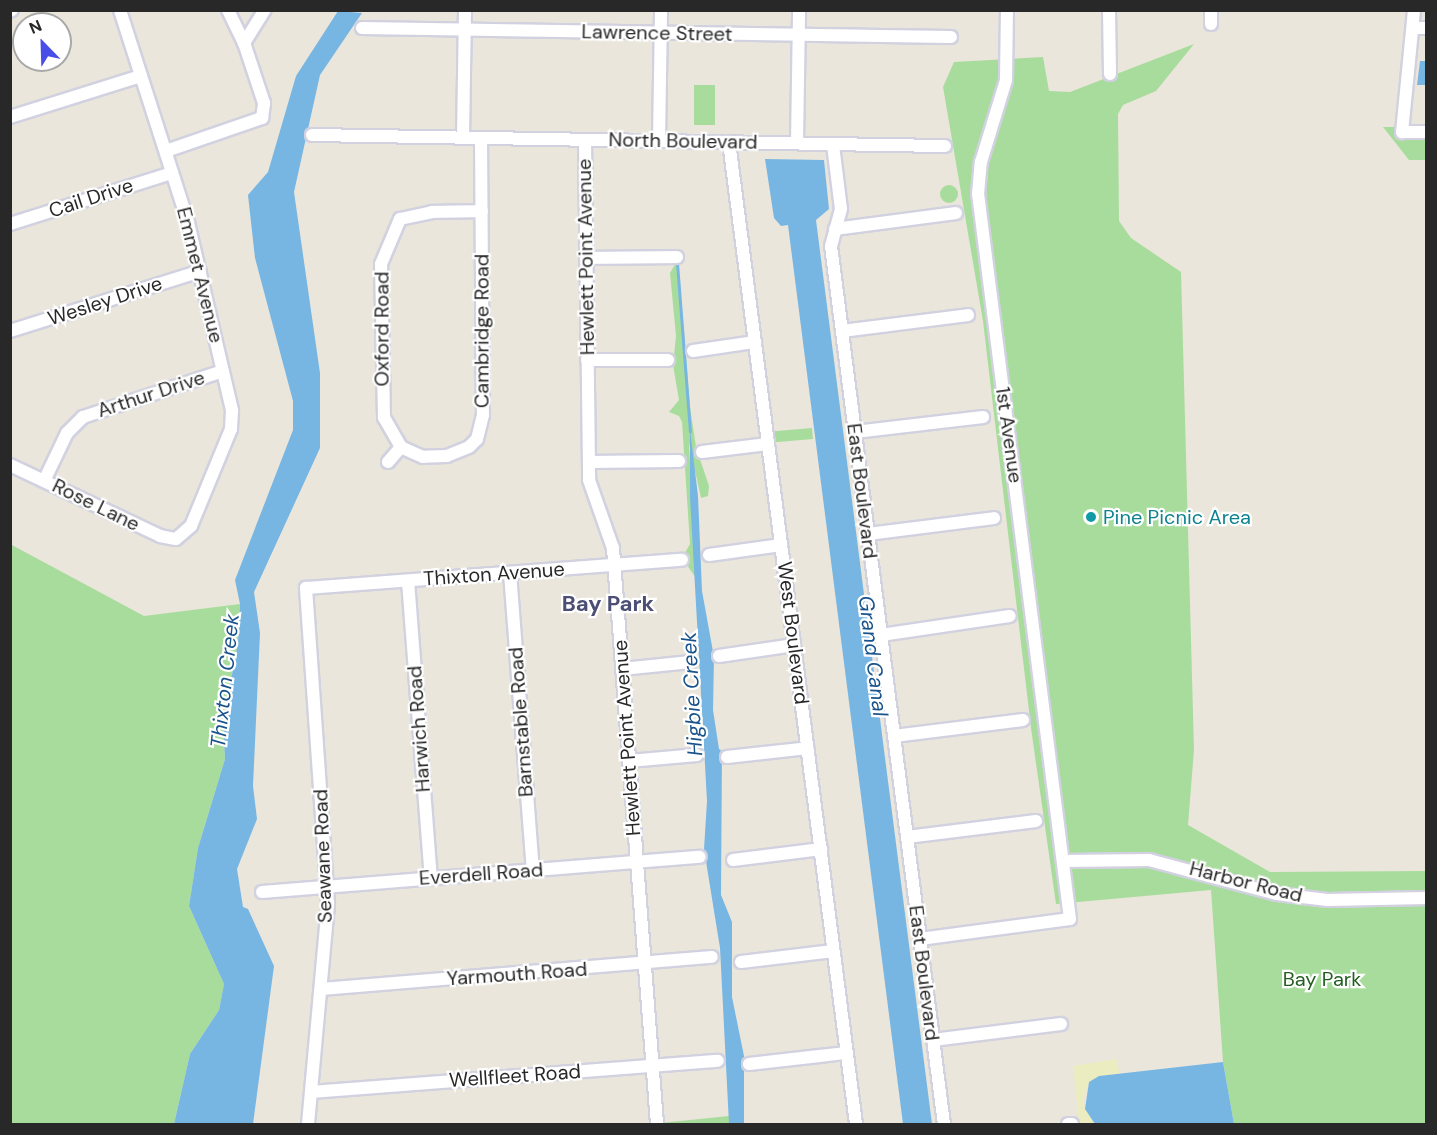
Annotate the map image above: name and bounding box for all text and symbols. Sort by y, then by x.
north arrow [12,12,72,72]
text: N [26,15,45,39]
street label: Lawrence Street [581,20,733,46]
street label: North Boulevard [608,128,758,154]
street label: Hewlett Point Avenue [572,159,600,355]
street label: Cail Drive [46,173,136,223]
street label: Emmet Avenue [172,205,228,345]
street label: Cambridge Road [470,254,494,408]
street label: Wesley Drive [45,271,165,331]
street label: Oxford Road [370,271,394,387]
street label: Arthur Drive [94,365,208,423]
street label: 1st Avenue [990,385,1028,485]
street label: East Boulevard [842,422,882,560]
street label: Rose Lane [48,474,144,536]
place label: Pine Picnic Area [1103,505,1251,529]
marker: Pine Picnic Area [1084,510,1098,524]
street label: Thixton Avenue [423,557,565,591]
street label: West Boulevard [772,560,814,706]
district label: Bay Park [562,591,654,617]
water label: Grand Canal [853,594,893,718]
water label: Thixton Creek [205,613,245,749]
water label: Higbie Creek [676,631,708,757]
street label: Hewlett Point Avenue [608,639,646,837]
street label: Barnstable Road [504,646,538,798]
street label: Harwich Road [403,665,435,793]
street label: Seawane Road [309,789,337,923]
street label: Harbor Road [1187,856,1305,908]
street label: Everdell Road [418,858,544,890]
street label: East Boulevard [904,904,944,1042]
street label: Yarmouth Road [446,957,588,991]
park label: Bay Park [1283,967,1361,991]
street label: Wellfleet Road [448,1059,582,1093]

